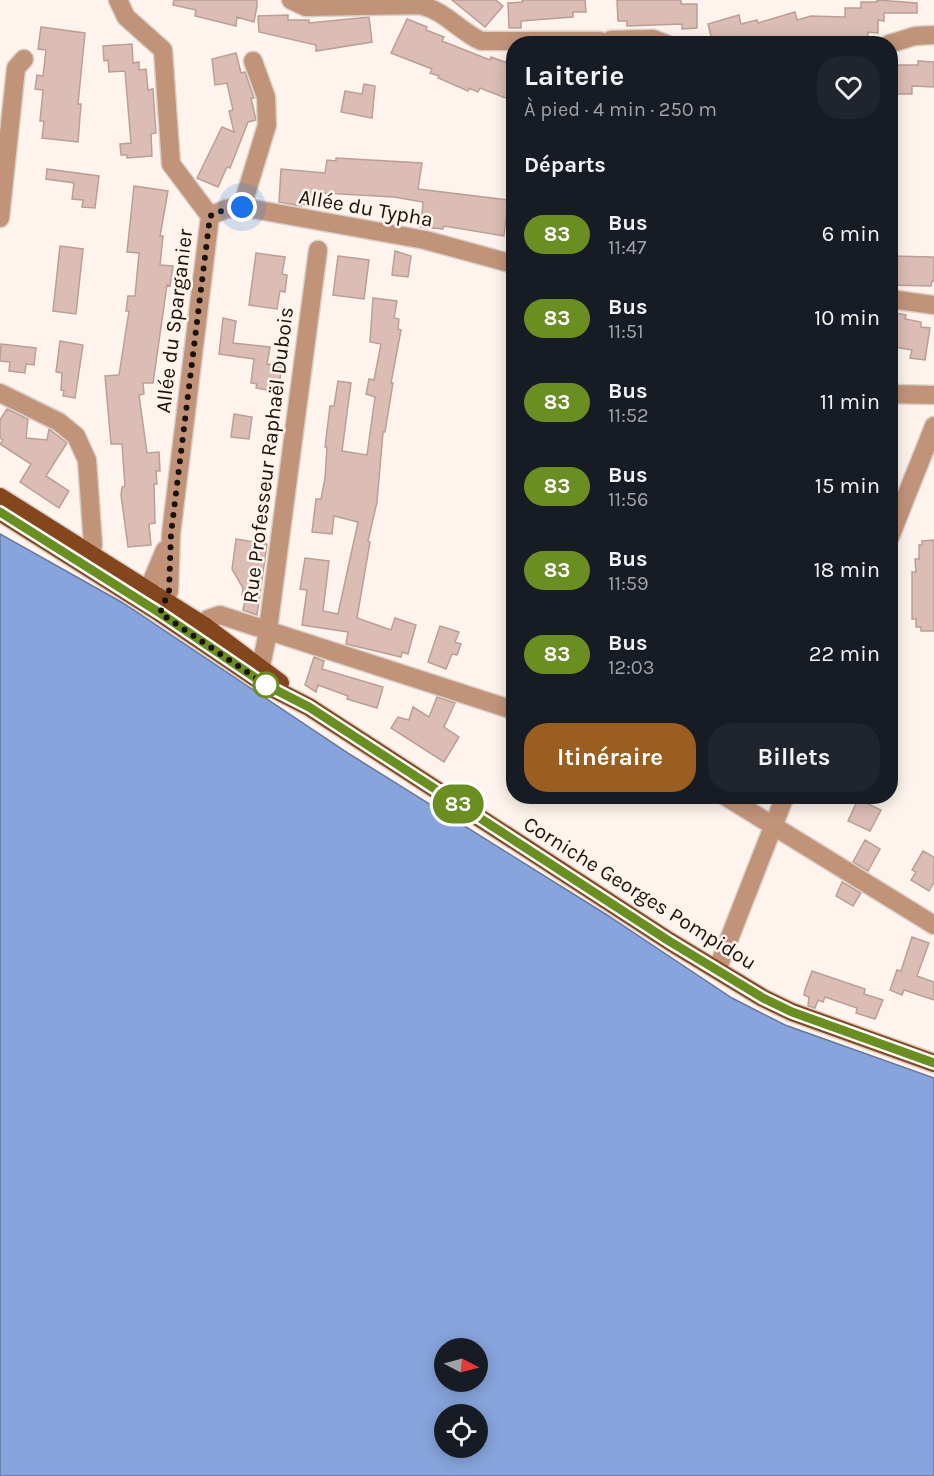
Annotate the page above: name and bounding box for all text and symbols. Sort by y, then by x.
button: heart [817,56,880,119]
text: Laiterie [524,59,624,92]
text: À pied · 4 min · 250 m [524,98,717,121]
text: Départs [524,152,606,178]
street label: Allée du Typha [297,184,435,232]
your location [227,192,257,222]
text: Bus [608,210,648,236]
text: 6 min [822,221,880,247]
text: 83 [544,222,570,246]
street label: Allée du Sparganier [151,227,197,414]
text: 11:47 [608,236,646,259]
text: Bus [608,294,648,320]
street label: Rue Professeur Raphaël Dubois [238,305,298,605]
text: 10 min [814,305,880,331]
text: 83 [544,306,570,330]
text: 11:51 [608,320,644,343]
text: Bus [608,378,648,404]
text: 11 min [820,389,880,415]
text: 83 [544,390,570,414]
text: 11:52 [608,404,649,427]
text: Bus [608,462,648,488]
text: 15 min [815,473,880,499]
text: 83 [544,474,570,498]
text: 11:56 [608,488,649,511]
text: Bus [608,546,648,572]
text: 18 min [814,557,880,583]
text: 83 [544,558,570,582]
text: 11:59 [608,572,649,595]
text: Bus [608,630,648,656]
text: 22 min [809,641,880,667]
text: 83 [544,642,570,666]
text: 12:03 [608,656,655,679]
unlabelled marker [253,672,279,698]
button: Itinéraire [524,723,696,792]
button: Billets [708,723,880,792]
line badge: 83 [431,784,485,824]
text: 83 [445,792,471,816]
street label: Corniche Georges Pompidou [519,811,761,975]
north arrow [434,1338,488,1392]
map controls [434,1338,488,1458]
button: locate [434,1404,488,1458]

